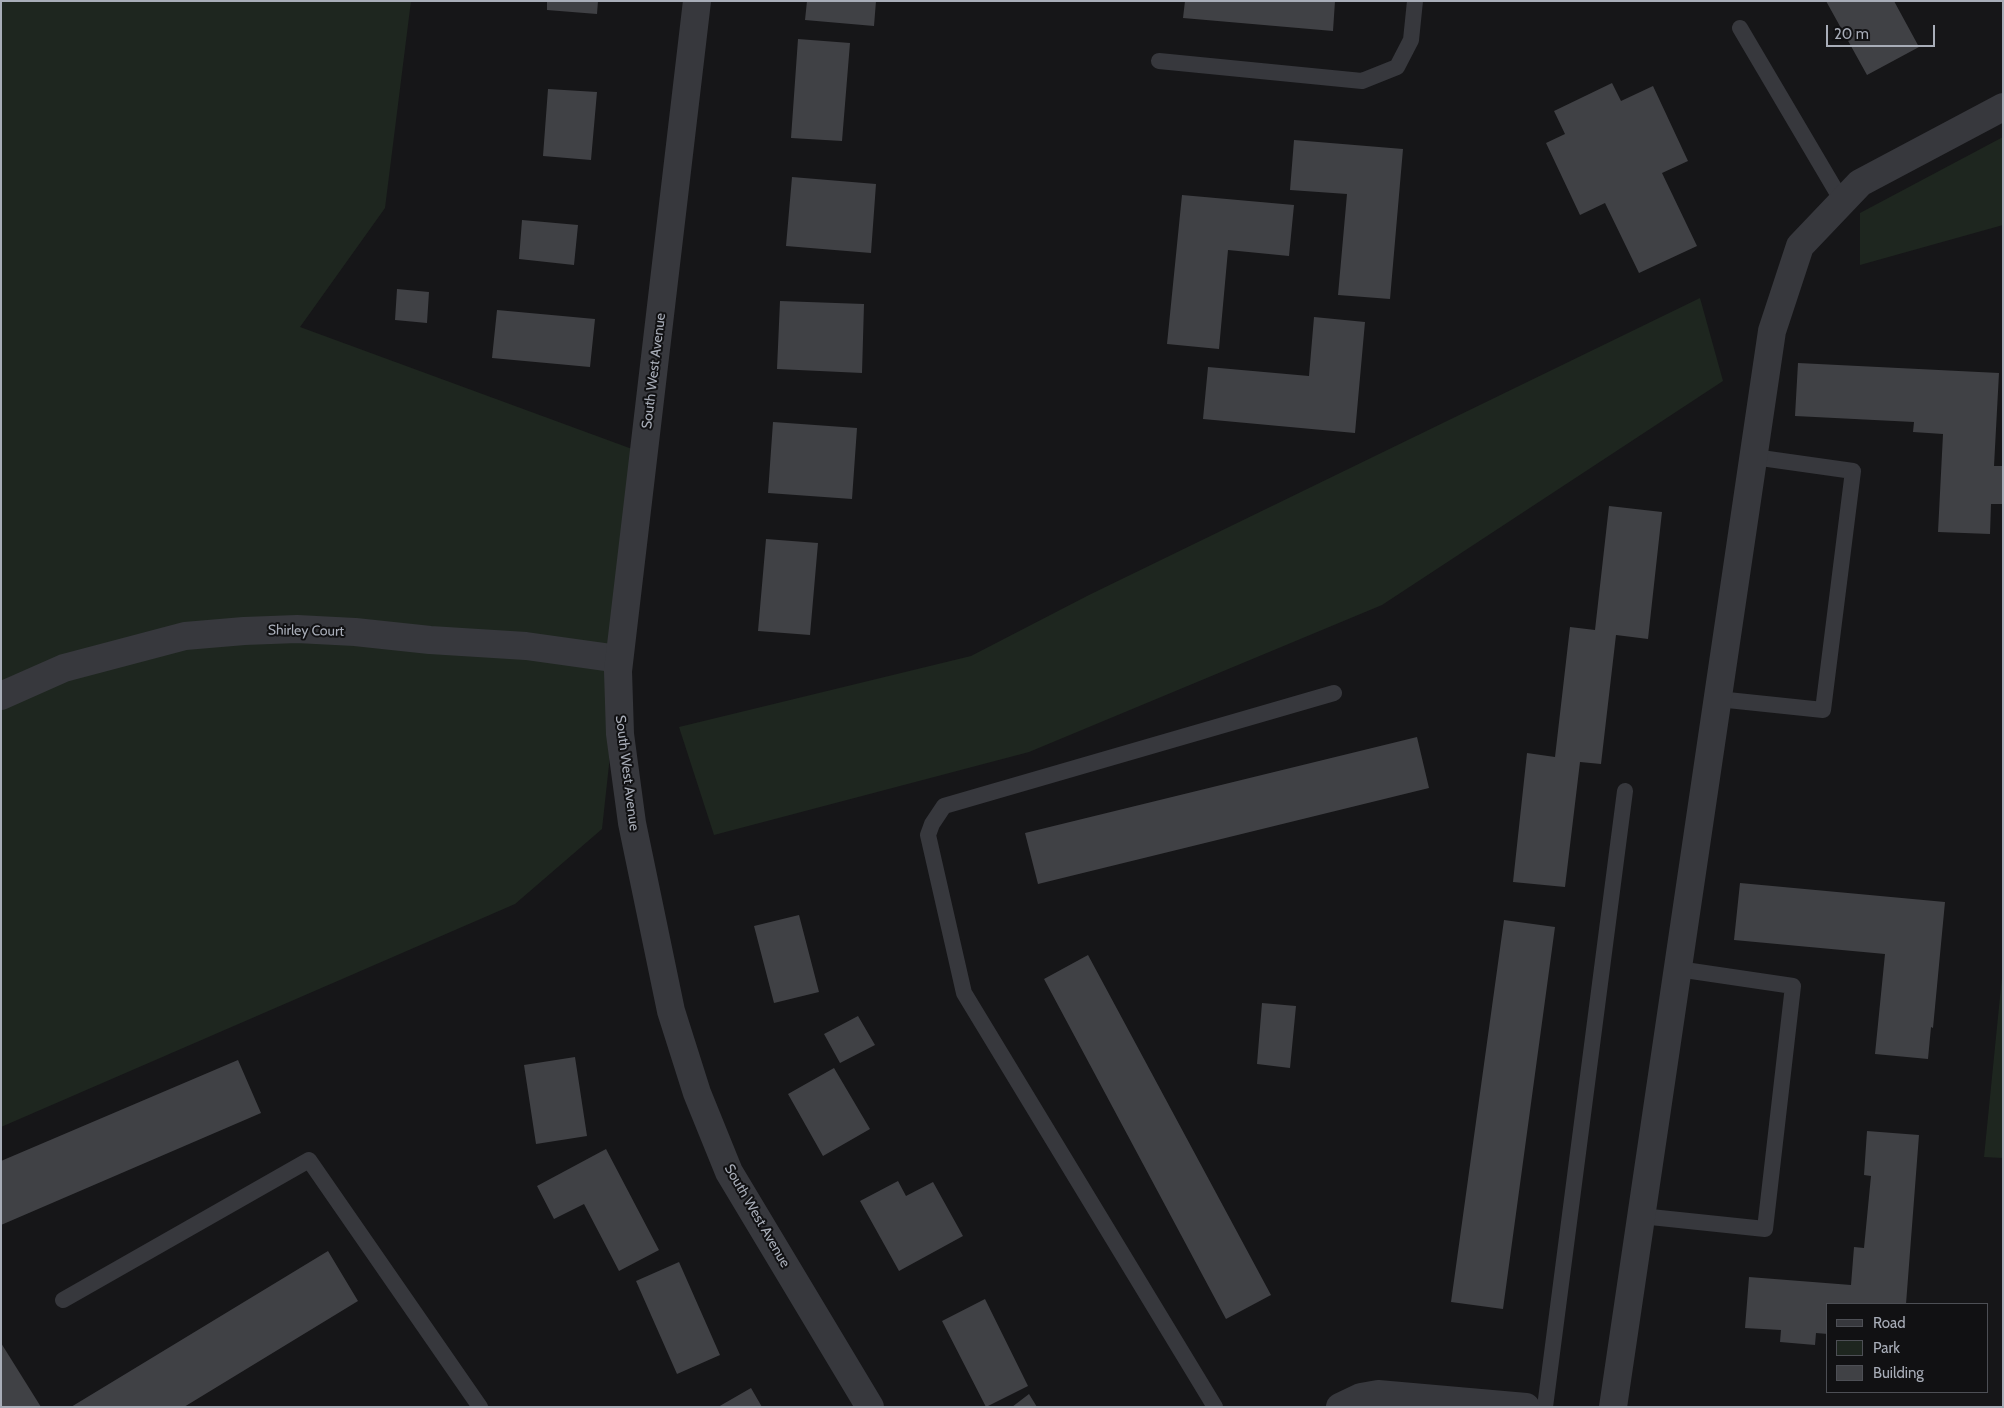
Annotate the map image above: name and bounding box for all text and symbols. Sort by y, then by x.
scale bar [1829,15,1938,47]
text: 20 m [1834,25,1869,43]
street label: South West Avenue [639,312,669,430]
street label: Shirley Court [268,622,344,640]
street label: South West Avenue [612,714,642,832]
street label: South West Avenue [721,1161,793,1271]
legend [1826,1303,1989,1393]
text: Road [1873,1314,1906,1332]
text: Park [1873,1339,1900,1357]
text: Building [1873,1364,1924,1382]

